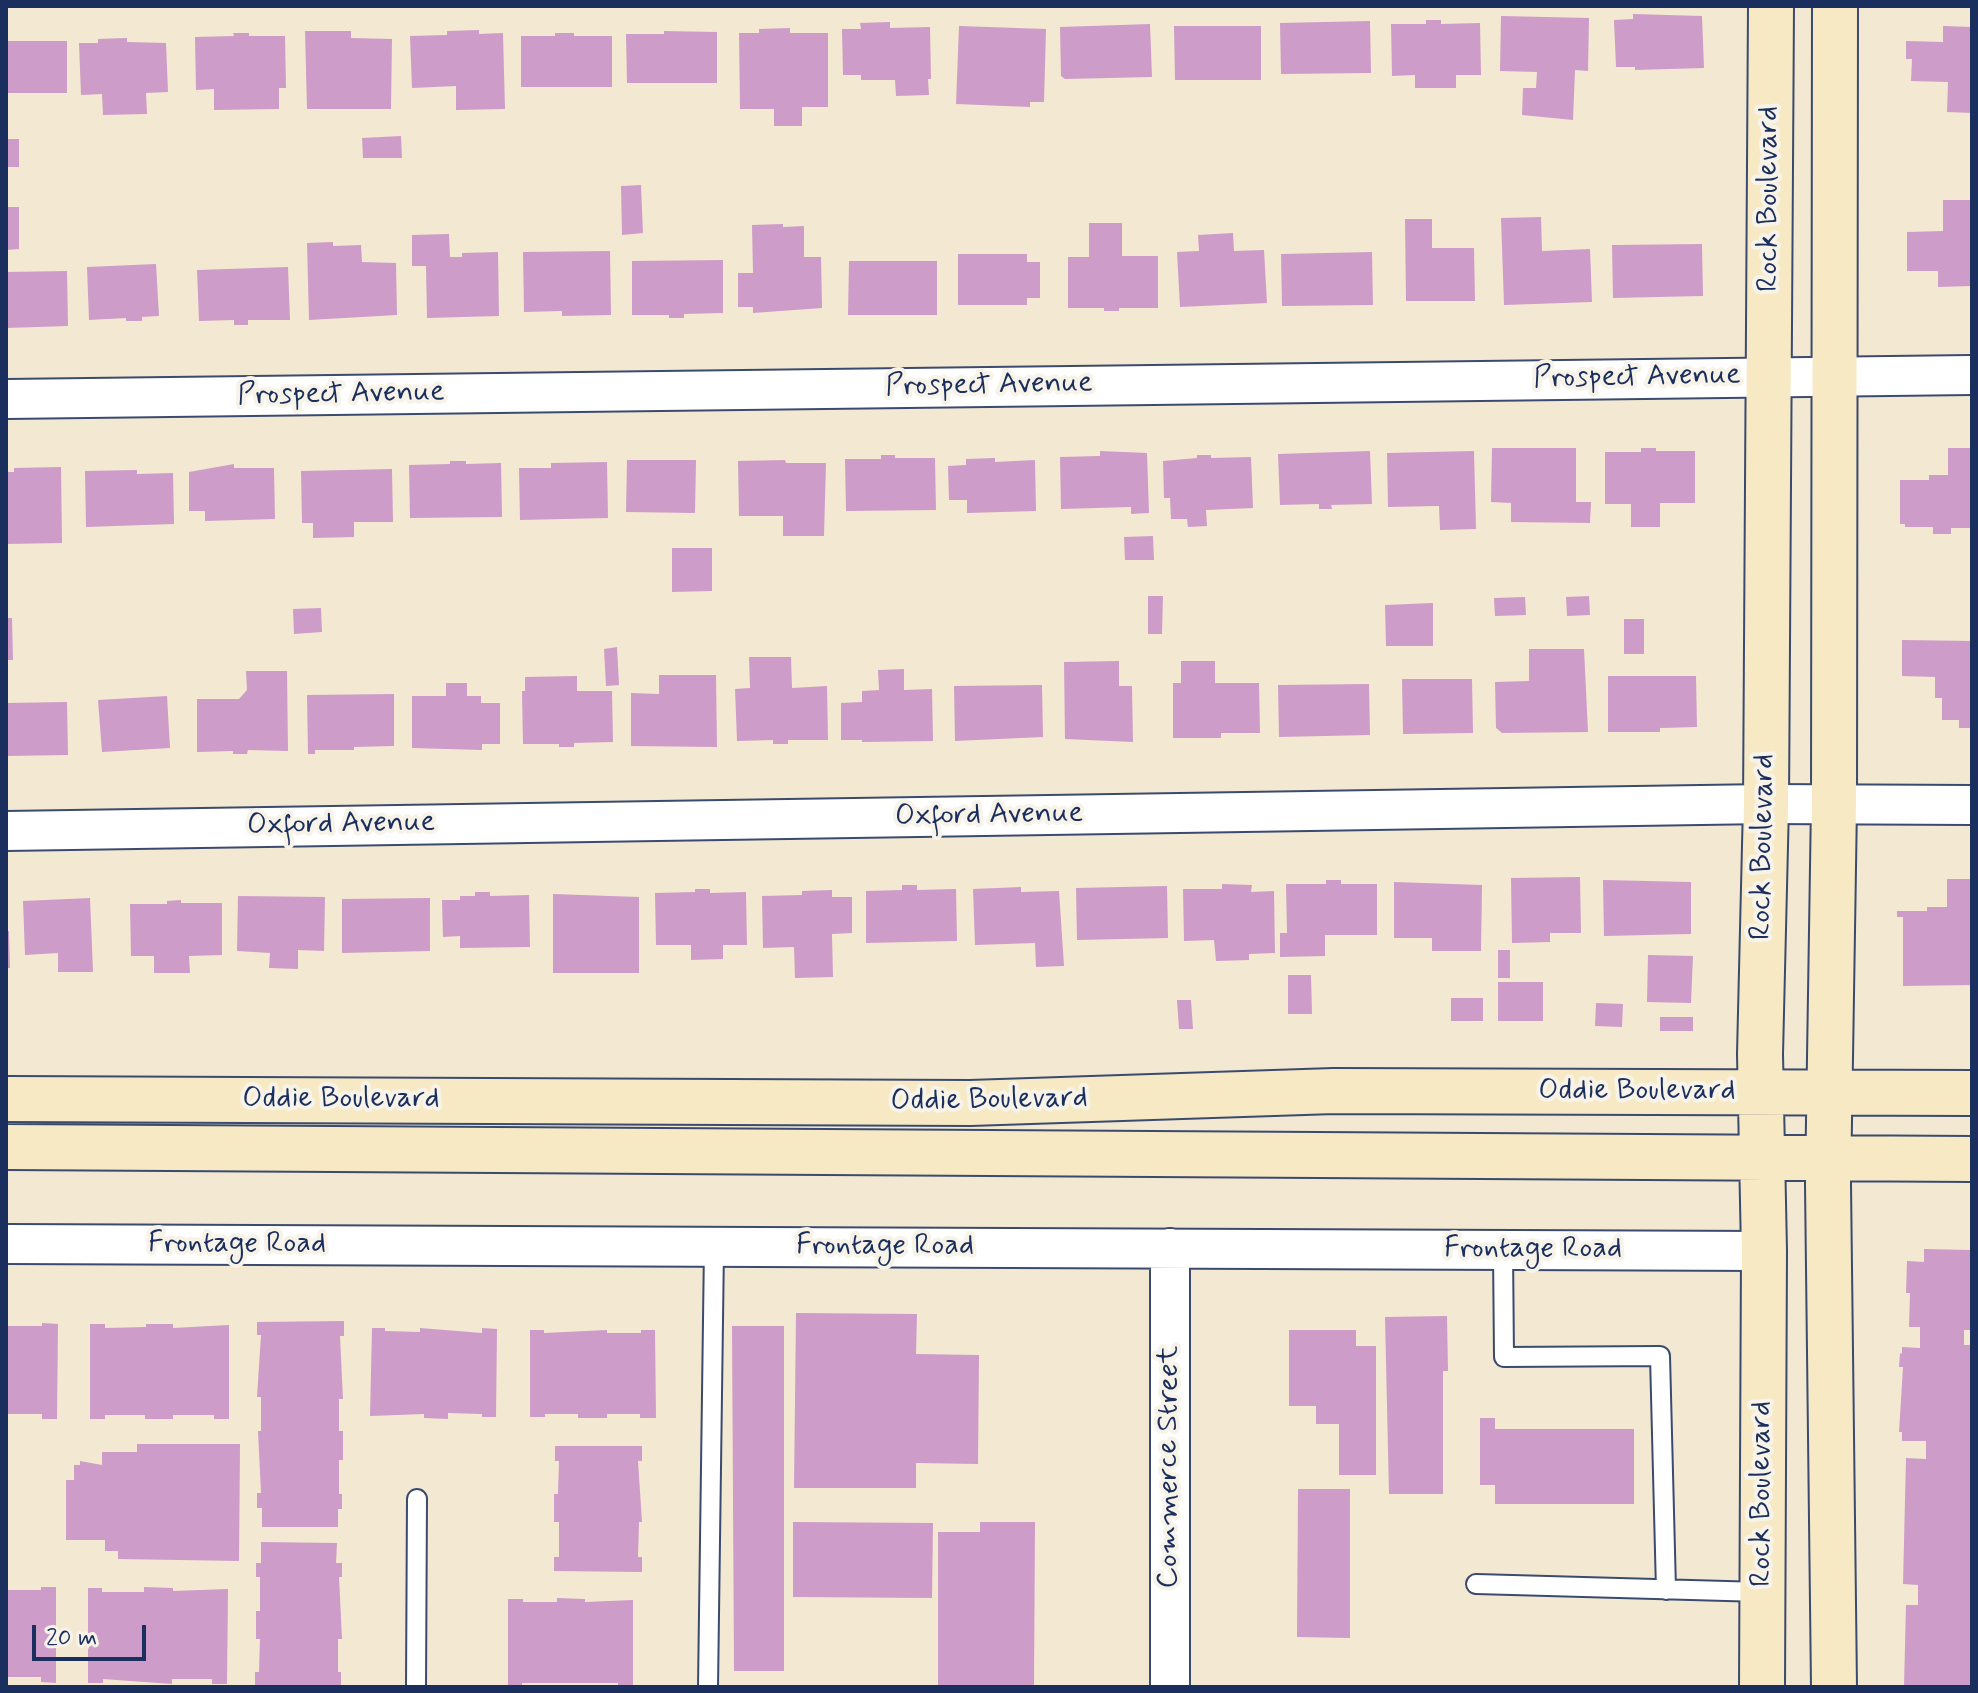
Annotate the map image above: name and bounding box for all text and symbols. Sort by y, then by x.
street label: Rock Boulevard [1752,106,1788,292]
street label: Prospect Avenue [1533,358,1741,398]
street label: Prospect Avenue [885,366,1093,406]
street label: Prospect Avenue [237,375,445,415]
street label: Rock Boulevard [1744,754,1784,940]
street label: Oxford Avenue [895,796,1083,836]
street label: Oxford Avenue [247,805,435,845]
street label: Oddie Boulevard [1538,1074,1736,1110]
street label: Oddie Boulevard [890,1081,1088,1121]
street label: Oddie Boulevard [242,1082,440,1118]
street label: Frontage Road [148,1227,326,1263]
street label: Frontage Road [796,1229,974,1265]
street label: Frontage Road [1444,1232,1622,1268]
street label: Commerce Street [1152,1346,1188,1588]
street label: Rock Boulevard [1745,1401,1781,1587]
scale bar [36,1609,150,1659]
text: 20 m [46,1623,97,1654]

